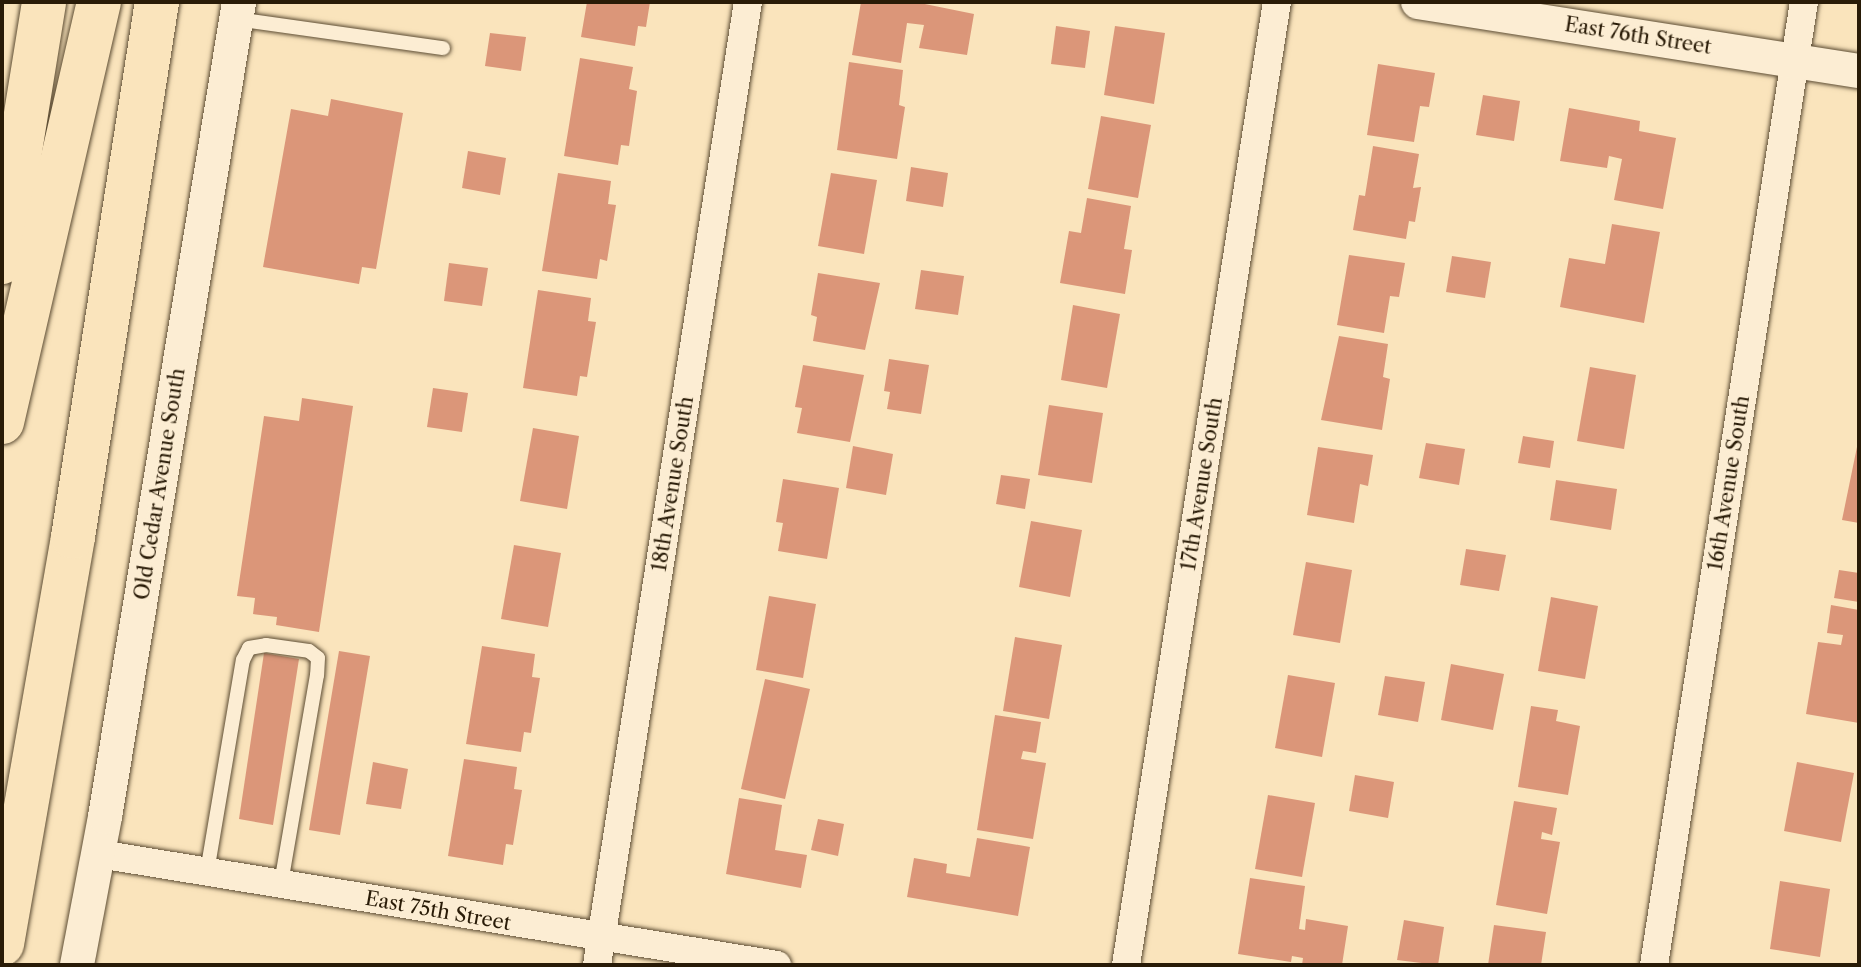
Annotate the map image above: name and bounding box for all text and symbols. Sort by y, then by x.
street label: East 76th Street [1563,13,1713,59]
street label: Old Cedar Avenue South [130,366,190,602]
street label: 16th Avenue South [1703,393,1755,573]
street label: 18th Avenue South [647,394,699,574]
street label: 17th Avenue South [1176,395,1228,573]
street label: East 75th Street [363,886,513,936]

